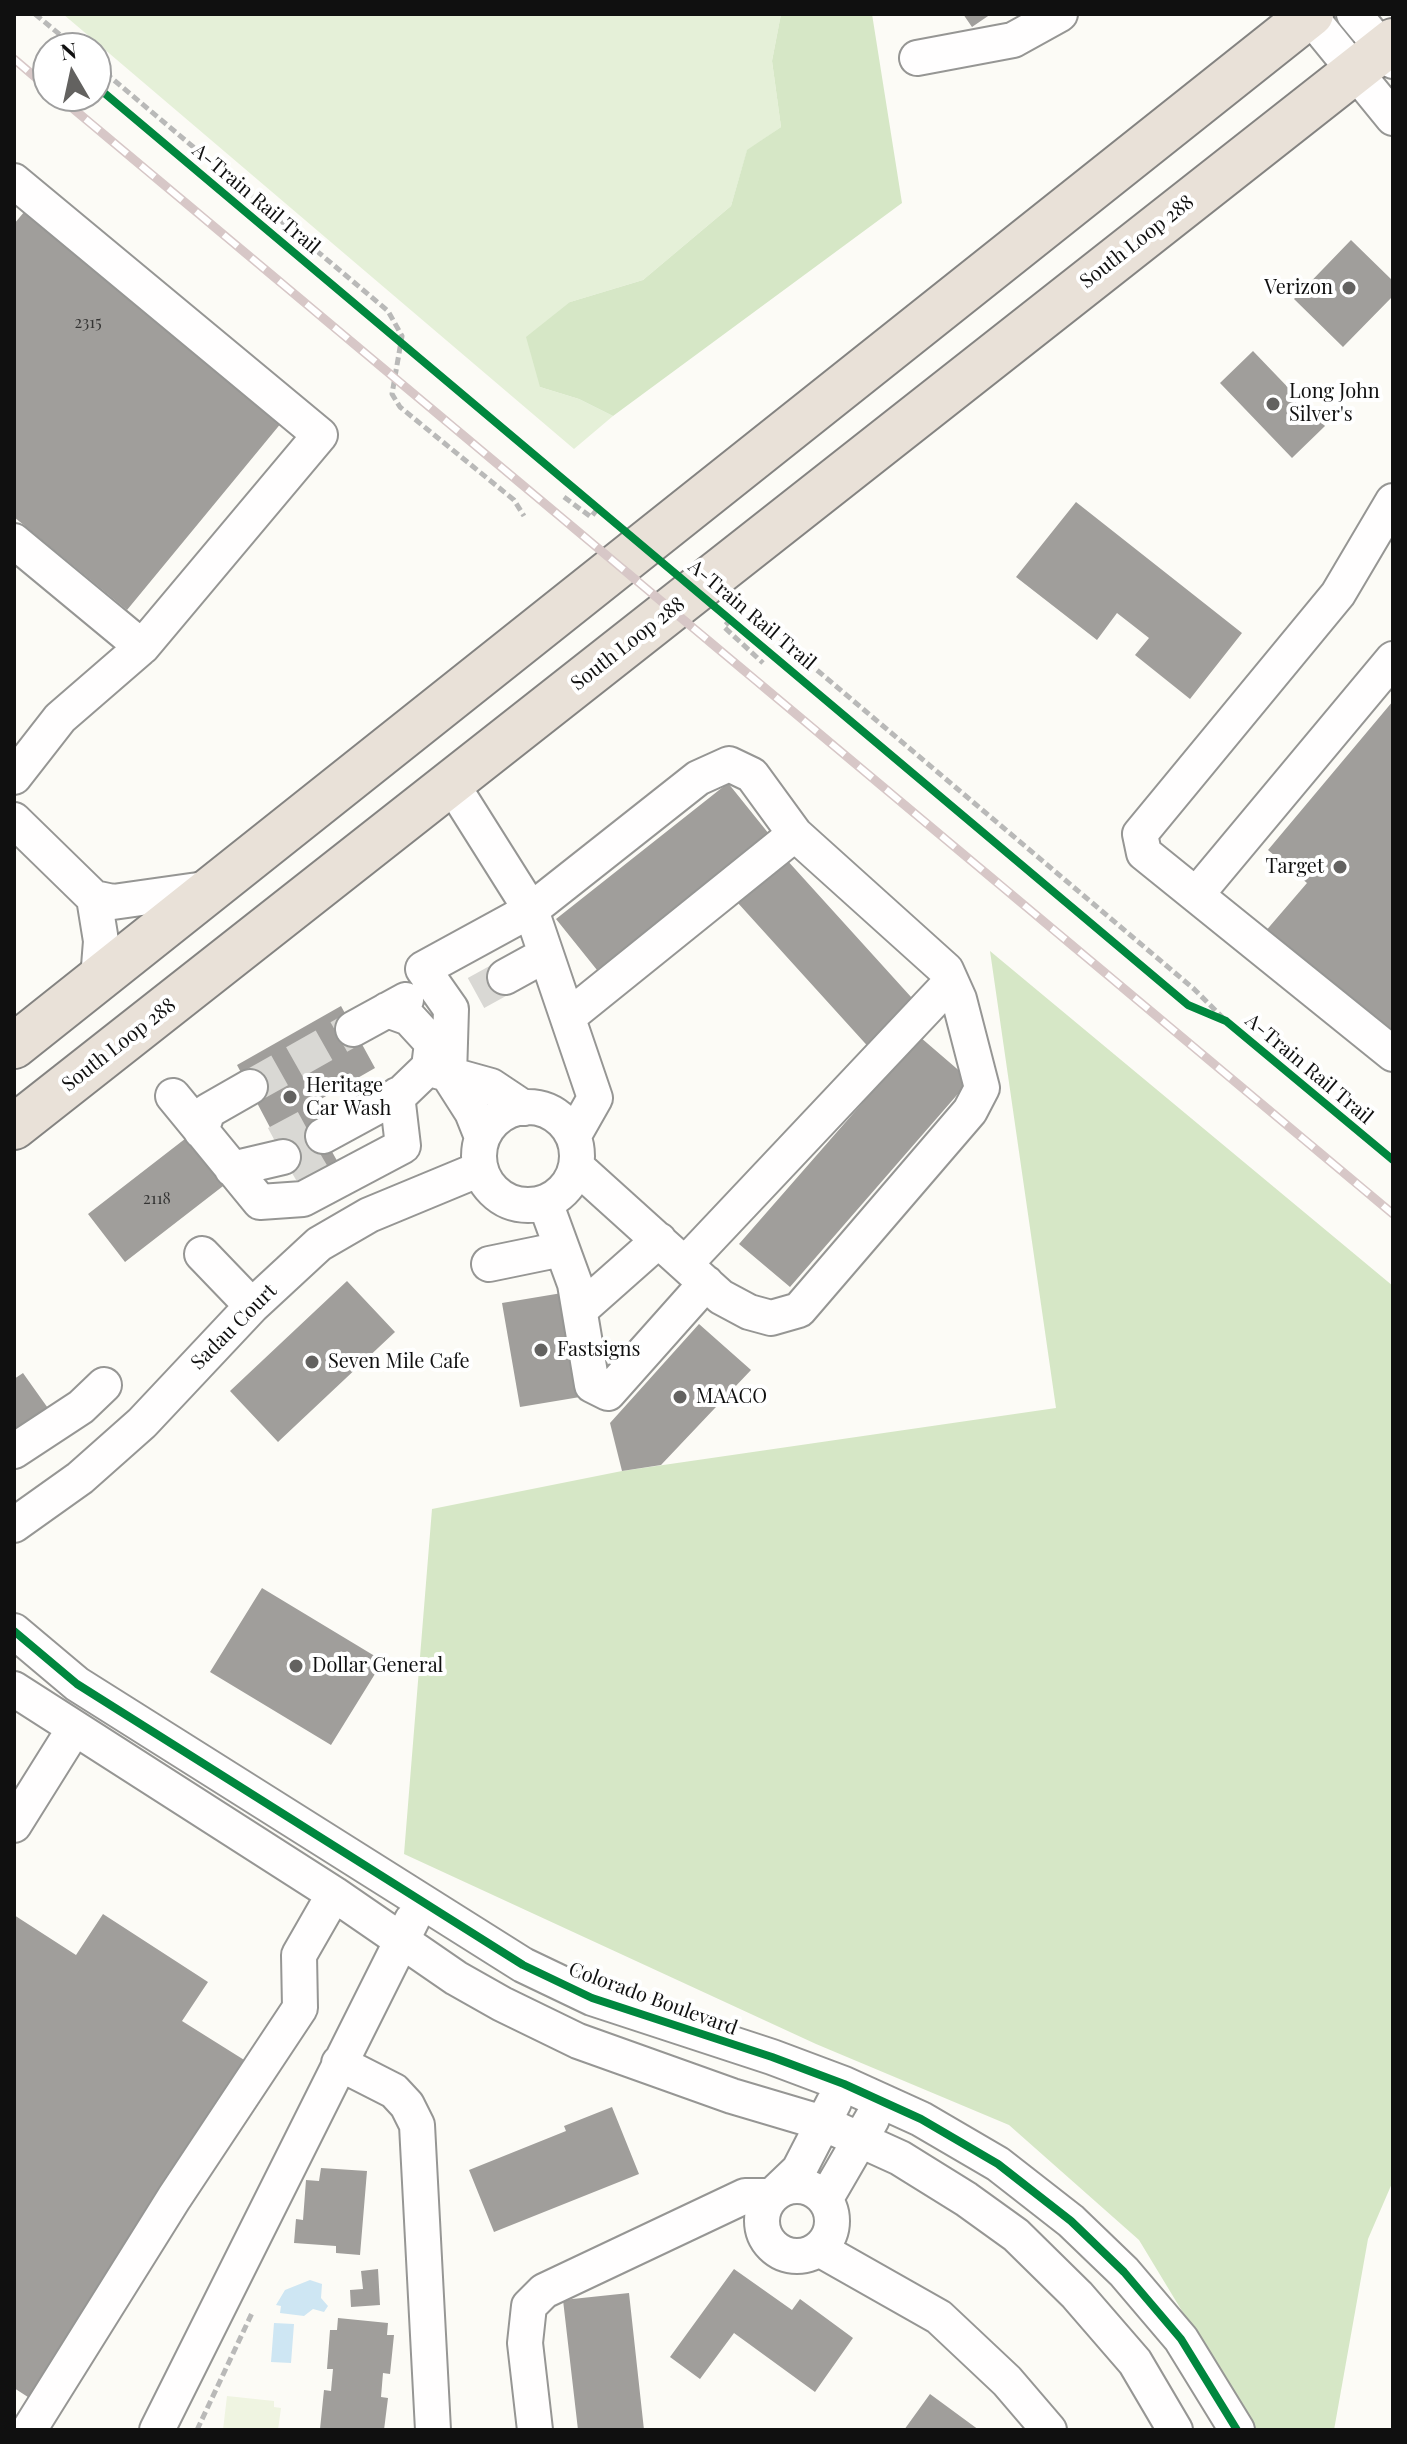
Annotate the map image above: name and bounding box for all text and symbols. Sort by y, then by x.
north arrow [32,32,112,112]
text: N [58,34,79,66]
street label: A-Train Rail Trail [187,139,325,259]
street label: South Loop 288 [1075,190,1199,294]
place label: Verizon [1264,276,1333,300]
marker: Verizon [1340,279,1358,297]
house number: 2315 [74,313,102,333]
place label: Long John Silver's [1289,380,1380,427]
marker: Long John Silver's [1264,395,1282,413]
street label: A-Train Rail Trail [683,555,821,675]
street label: South Loop 288 [566,592,690,696]
place label: Target [1265,855,1324,879]
marker: Target [1331,858,1349,876]
street label: South Loop 288 [57,993,181,1097]
street label: A-Train Rail Trail [1240,1009,1378,1129]
place label: Heritage Car Wash [306,1074,391,1121]
marker: Heritage Car Wash [281,1088,299,1106]
house number: 2118 [143,1189,171,1209]
street label: Sadau Court [186,1279,282,1375]
place label: Fastsigns [557,1338,640,1362]
marker: Fastsigns [532,1341,550,1359]
place label: Seven Mile Cafe [328,1350,470,1374]
marker: Seven Mile Cafe [303,1353,321,1371]
place label: MAACO [696,1385,767,1409]
marker: MAACO [671,1388,689,1406]
place label: Dollar General [312,1654,443,1678]
marker: Dollar General [287,1657,305,1675]
street label: Colorado Boulevard [565,1957,741,2041]

